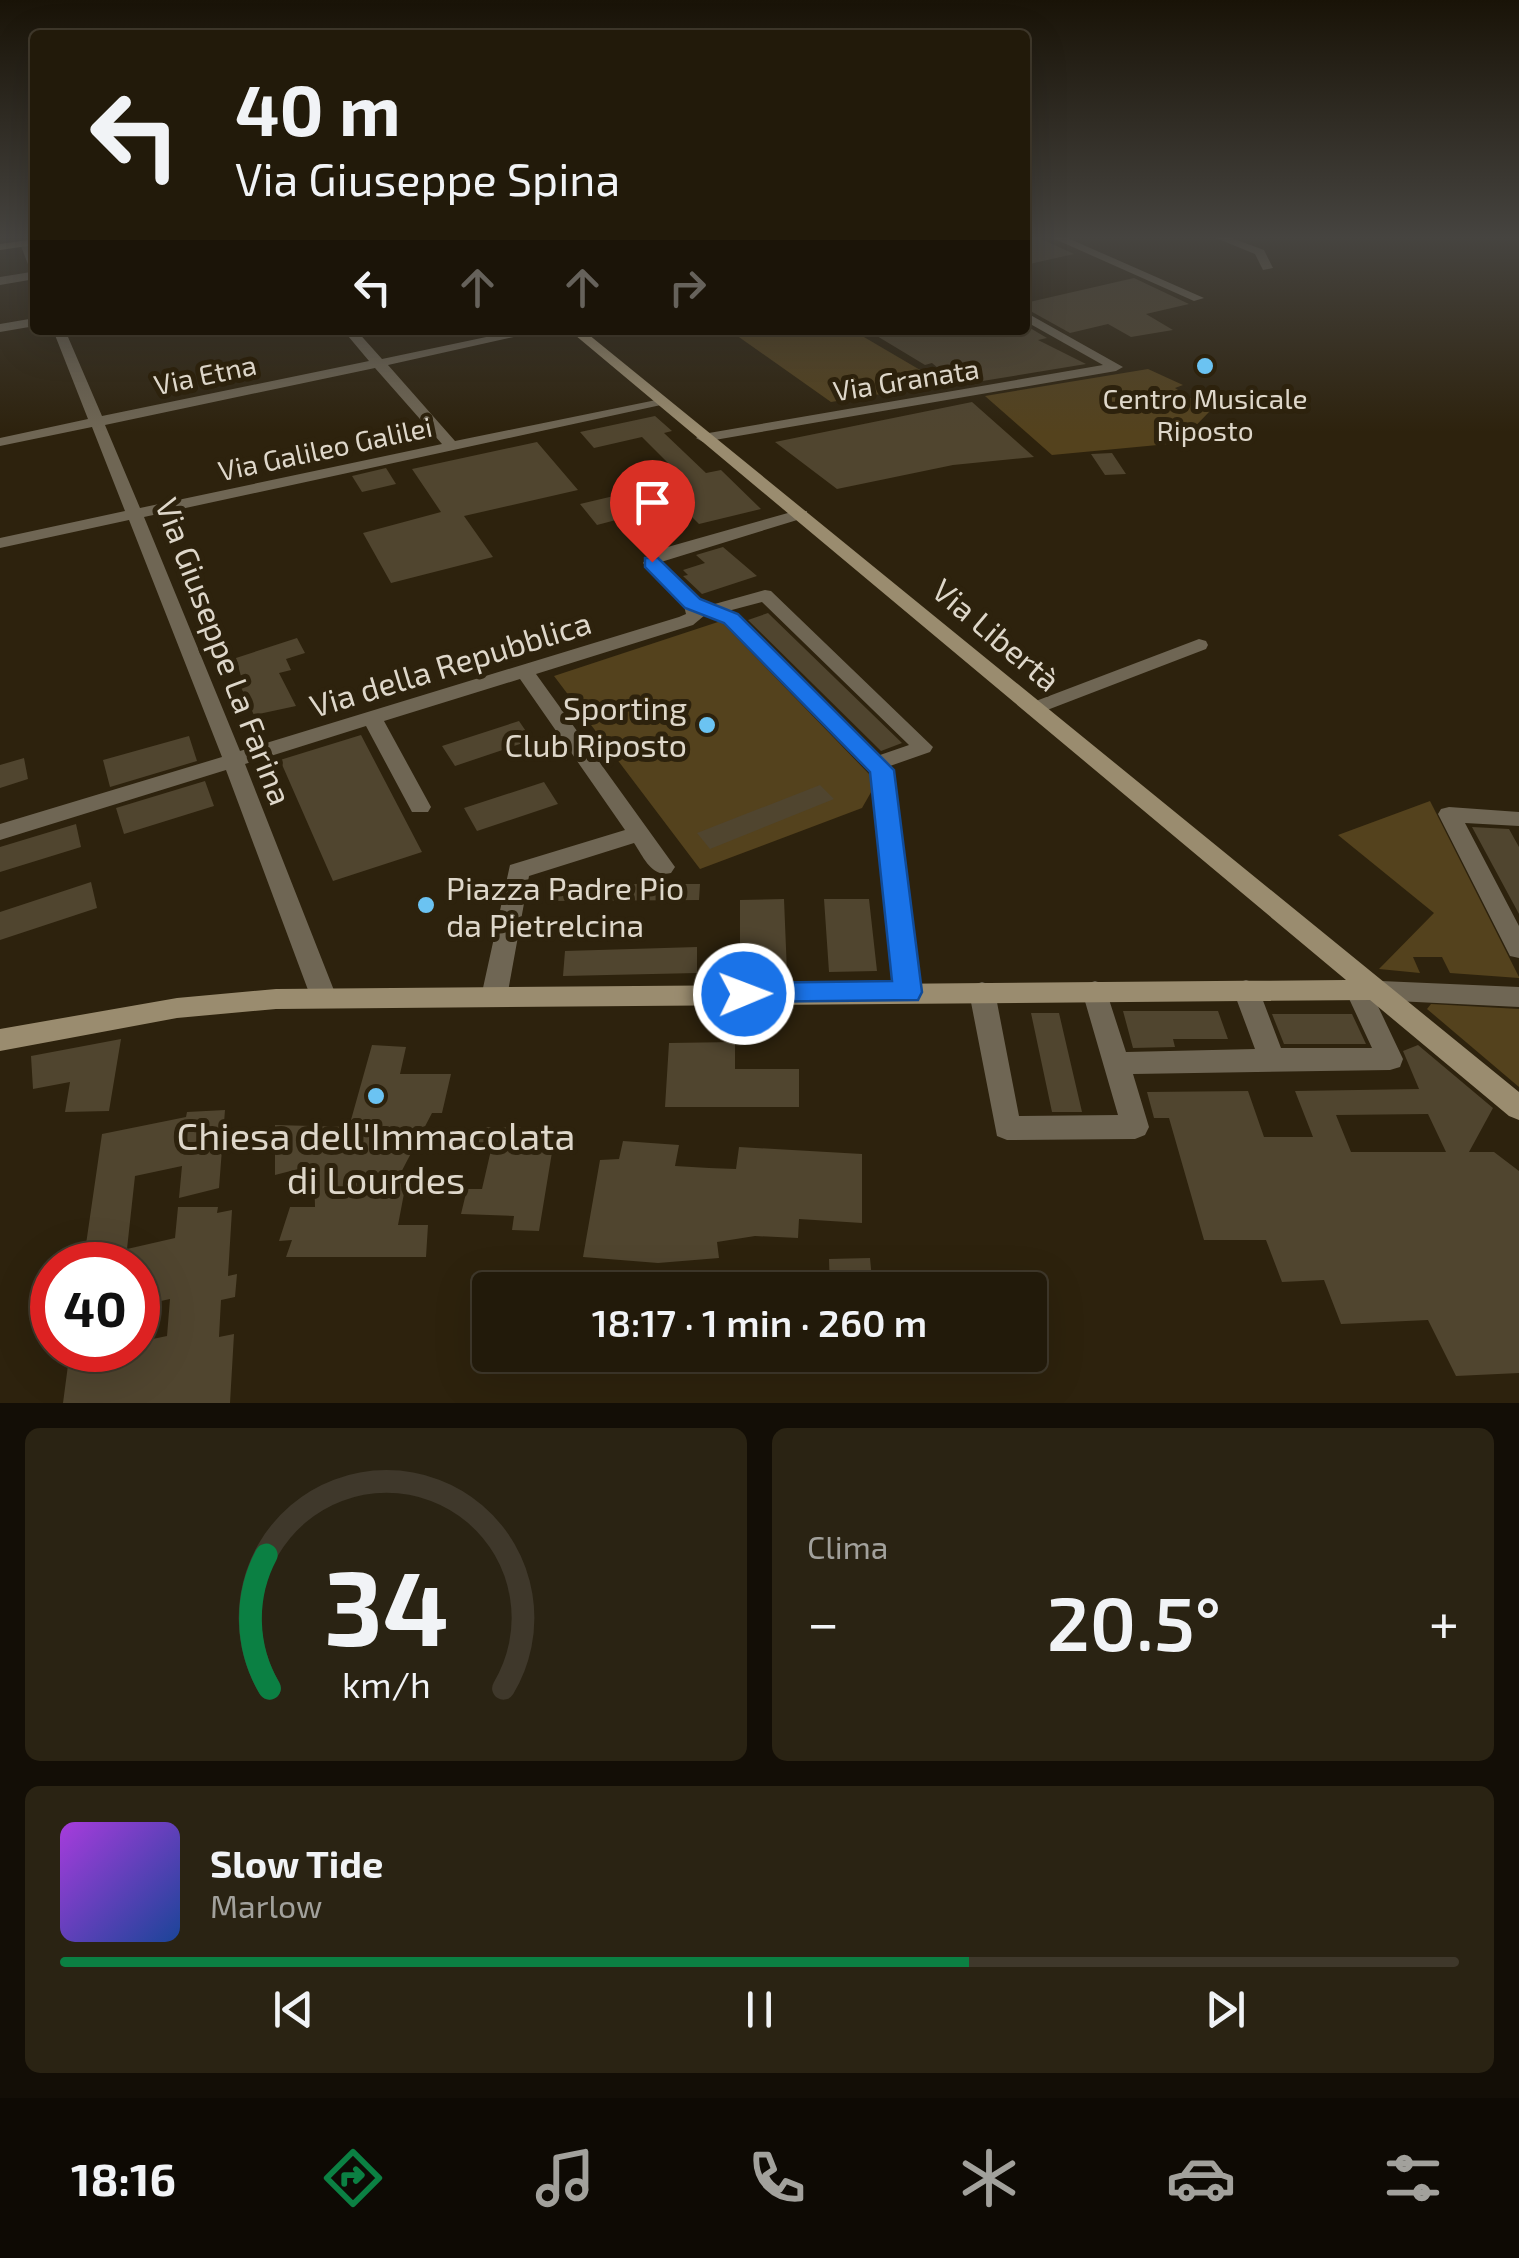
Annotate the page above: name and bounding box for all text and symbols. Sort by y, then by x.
text: 40 m [235,66,401,150]
icon: left [70,70,200,200]
text: Via Giuseppe Spina [235,151,620,205]
icon: left [345,260,400,315]
icon: ahead [450,260,505,315]
icon: ahead [555,260,610,315]
icon: right [660,260,715,315]
street label: Via Etna [151,347,259,401]
street label: Via Granata [831,351,981,407]
marker: Centro Musicale Riposto [1194,355,1216,377]
place label: Centro Musicale Riposto [1102,381,1308,447]
street label: Via Galileo Galilei [215,409,435,487]
pin [610,460,695,563]
icon: arrive [625,475,680,530]
street label: Via Giuseppe La Farina [149,492,301,810]
street label: Via Libertà [926,570,1068,698]
street label: Via della Repubblica [305,602,595,724]
place label: Sporting Club Riposto [505,688,687,763]
marker: Sporting Club Riposto [696,714,718,736]
place label: Piazza Padre Pio da Pietrelcina [446,868,684,943]
marker: Piazza Padre Pio da Pietrelcina [415,894,437,916]
position arrow [692,942,796,1046]
marker: Chiesa dell'Immacolata di Lourdes [365,1085,387,1107]
place label: Chiesa dell'Immacolata di Lourdes [177,1112,575,1202]
speed limit sign: 40 [30,1242,160,1372]
text: 18:17 · 1 min · 260 m [592,1299,927,1345]
text: Clima [807,1527,888,1565]
text: 34 [323,1542,449,1667]
text: 20.5° [1047,1576,1221,1666]
text: − [807,1588,839,1654]
text: + [1429,1588,1459,1654]
text: km/h [342,1662,430,1705]
text: Slow Tide [210,1840,383,1886]
text: Marlow [210,1886,322,1924]
icon: previous [266,1982,321,2037]
icon: pause [732,1982,787,2037]
icon: next [1198,1982,1253,2037]
icon: directions [318,2143,388,2213]
icon: music [530,2143,600,2213]
icon: phone [742,2143,812,2213]
icon: climate [954,2143,1024,2213]
icon: car [1166,2143,1236,2213]
icon: filters [1378,2143,1448,2213]
text: 18:16 [71,2151,176,2205]

